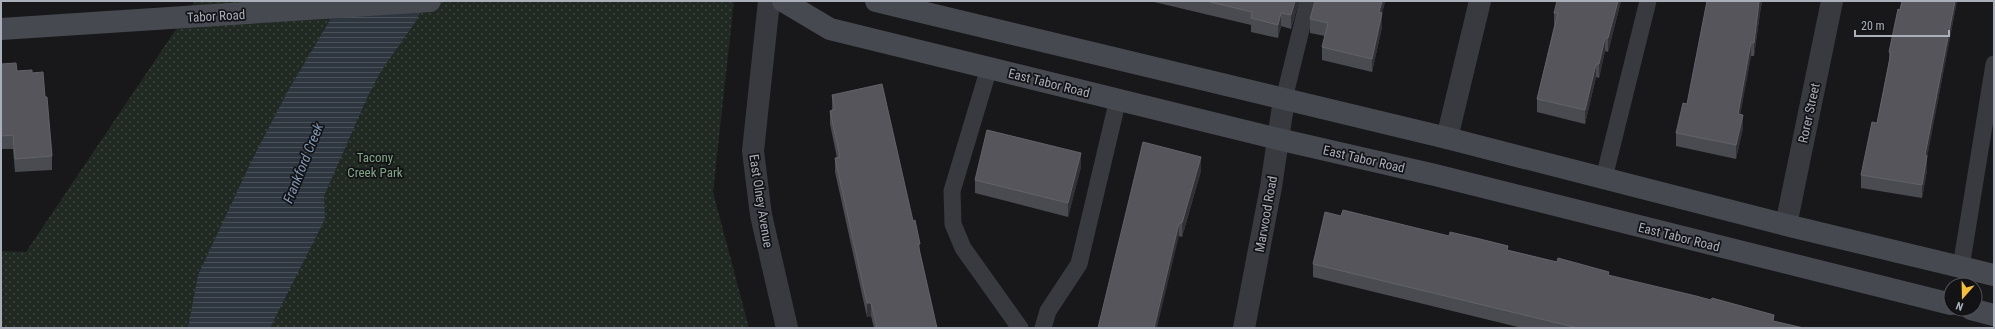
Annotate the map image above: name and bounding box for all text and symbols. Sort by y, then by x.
street label: Tabor Road [187,7,245,25]
scale bar [1855,12,1949,38]
text: 20 m [1861,19,1885,33]
street label: East Tabor Road [1007,66,1091,100]
street label: Rorer Street [1795,82,1823,144]
water label: Frankford Creek [280,120,327,205]
street label: East Tabor Road [1322,142,1406,176]
park label: Tacony Creek Park [347,150,403,180]
street label: East Olney Avenue [746,153,776,249]
street label: Marwood Road [1252,175,1280,253]
street label: East Tabor Road [1637,220,1721,254]
north arrow [1943,277,1983,317]
text: N [1954,299,1965,313]

